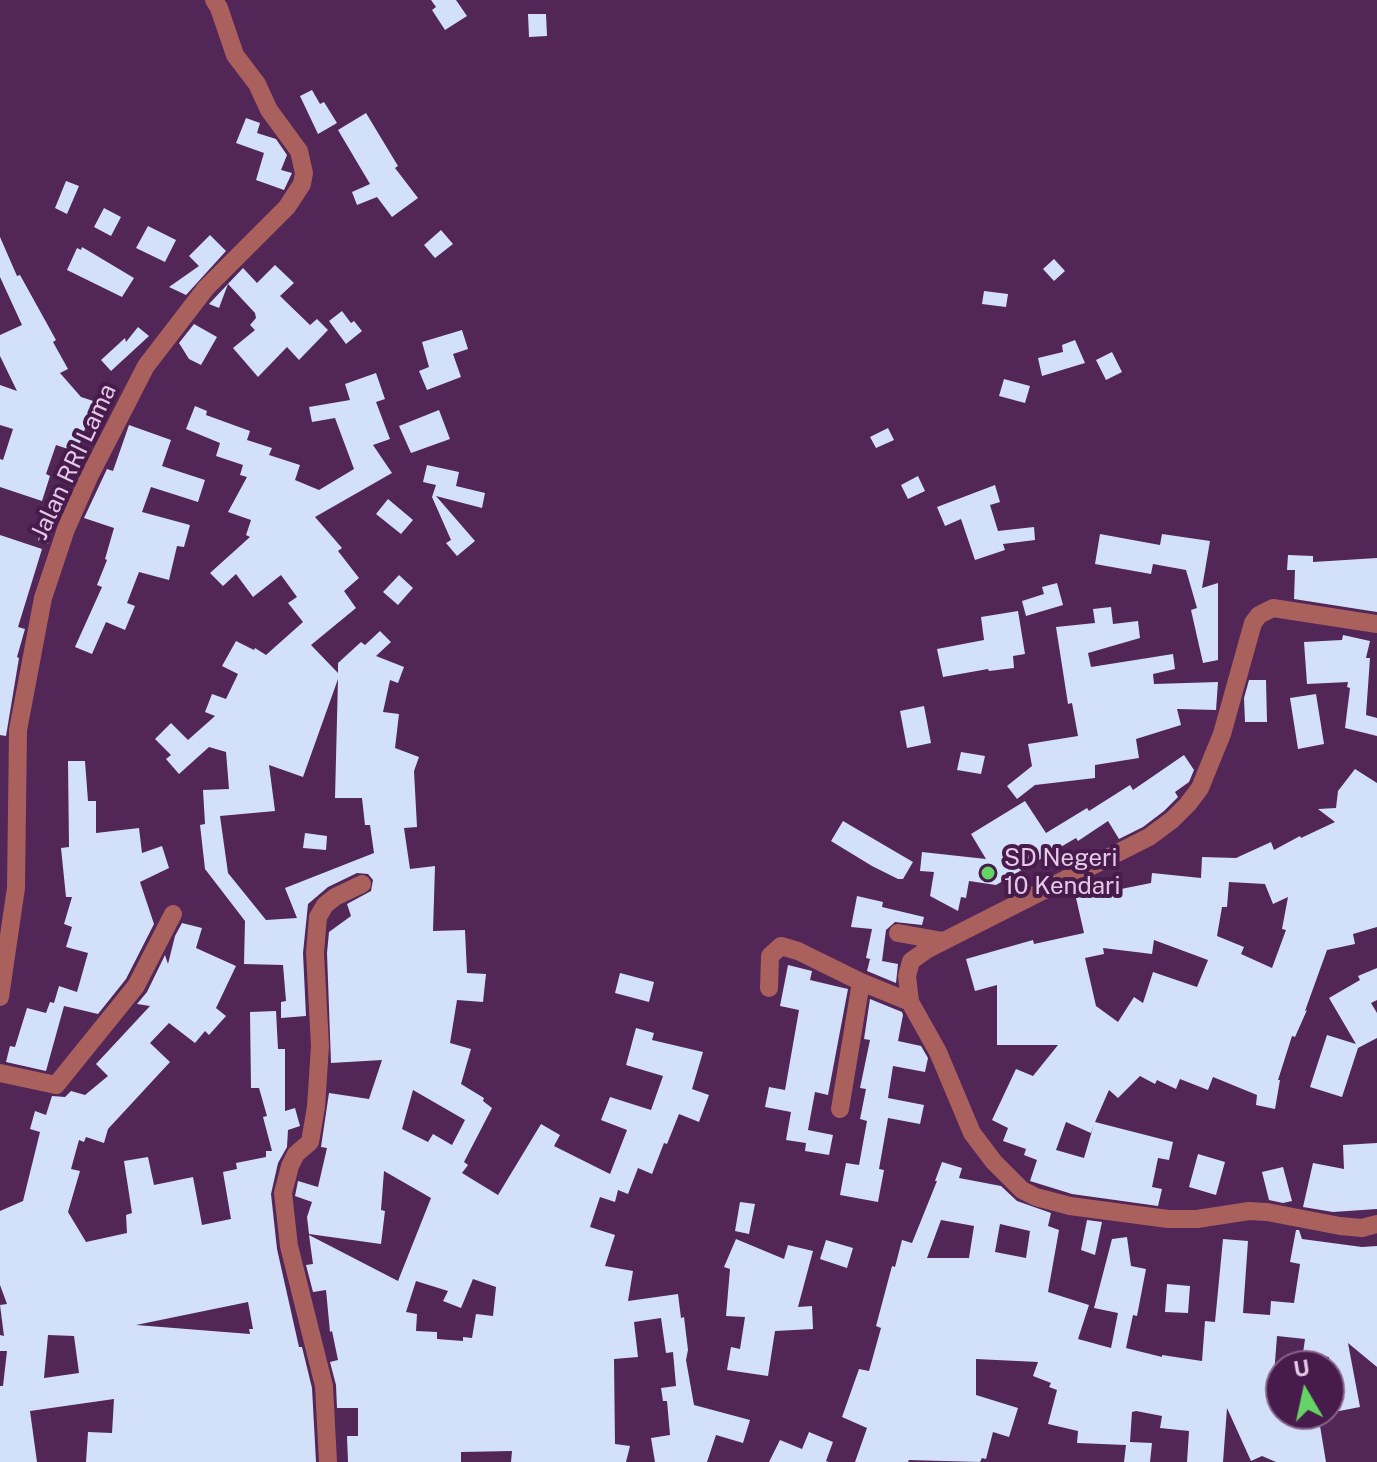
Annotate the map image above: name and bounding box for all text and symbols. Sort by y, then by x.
street label: Jalan RRI Lama [25,380,123,544]
place label: SD Negeri 10 Kendari [1004,845,1120,901]
marker: SD Negeri 10 Kendari [979,864,997,882]
north arrow [1265,1350,1345,1430]
text: U [1292,1354,1311,1382]

